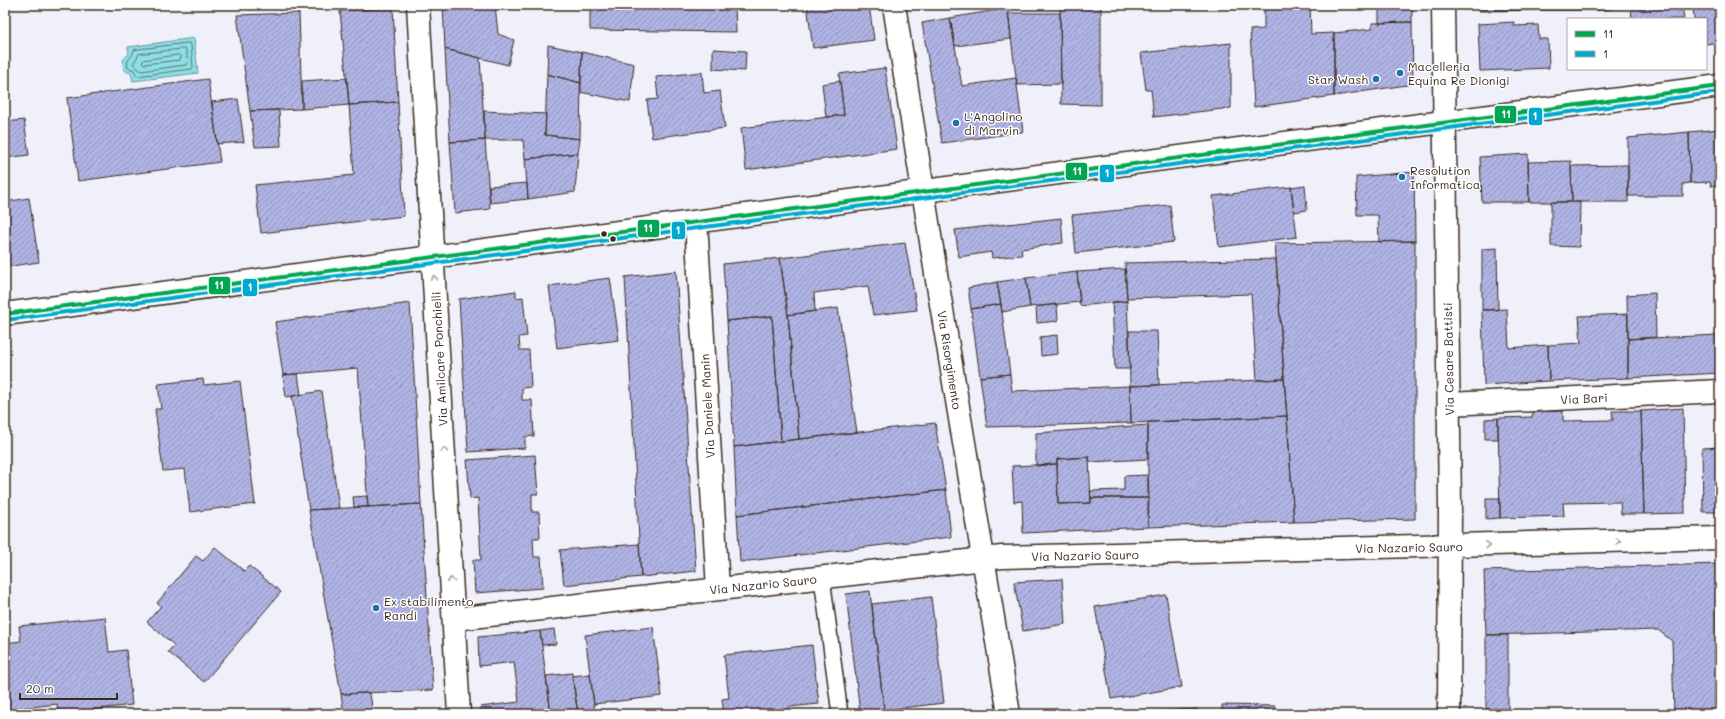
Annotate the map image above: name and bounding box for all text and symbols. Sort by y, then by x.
legend [1567,18,1707,70]
text: 11 [1603,25,1614,41]
text: 1 [1603,45,1608,61]
place label: Macelleria Equina Re Dionigi [1408,58,1510,88]
marker: Macelleria Equina Re Dionigi [1395,68,1405,78]
place label: Star Wash [1308,71,1368,87]
marker: Star Wash [1371,74,1381,84]
line badge: 11 [1494,105,1517,124]
text: 11 [1501,106,1511,121]
line badge: 1 [1528,107,1543,126]
place label: L'Angolino di Marvin [964,108,1022,138]
text: 1 [1533,108,1537,123]
marker: L'Angolino di Marvin [951,118,961,128]
line badge: 11 [1065,162,1088,181]
place label: Resolution Informatica [1410,162,1480,192]
text: 11 [1072,163,1082,178]
line badge: 1 [1099,164,1115,183]
text: 1 [1105,165,1109,180]
marker: Resolution Informatica [1397,172,1407,182]
line badge: 11 [637,219,660,238]
text: 11 [643,220,653,235]
line badge: 1 [671,221,686,240]
text: 1 [676,222,680,237]
unlabelled marker [599,229,609,239]
unlabelled marker [608,234,618,244]
one-way arrow [430,275,439,281]
line badge: 11 [208,276,231,295]
text: 11 [214,277,224,292]
line badge: 1 [242,278,258,297]
text: 1 [248,279,252,294]
street label: Via Amilcare Ponchielli [427,291,451,427]
street label: Via Cesare Battisti [1439,302,1457,416]
street label: Via Risorgimento [934,310,966,410]
street label: Via Daniele Manin [696,353,718,459]
street label: Via Bari [1560,389,1608,407]
one-way arrow [440,447,449,453]
one-way arrow [1615,537,1621,546]
street label: Via Nazario Sauro [1355,538,1463,556]
one-way arrow [1485,541,1491,550]
street label: Via Nazario Sauro [1031,546,1139,564]
street label: Via Nazario Sauro [709,570,817,598]
one-way arrow [447,577,456,583]
place label: Ex stabilimento Randi [384,593,473,623]
marker: Ex stabilimento Randi [371,603,381,613]
scale bar [20,675,117,701]
text: 20 m [26,680,54,696]

